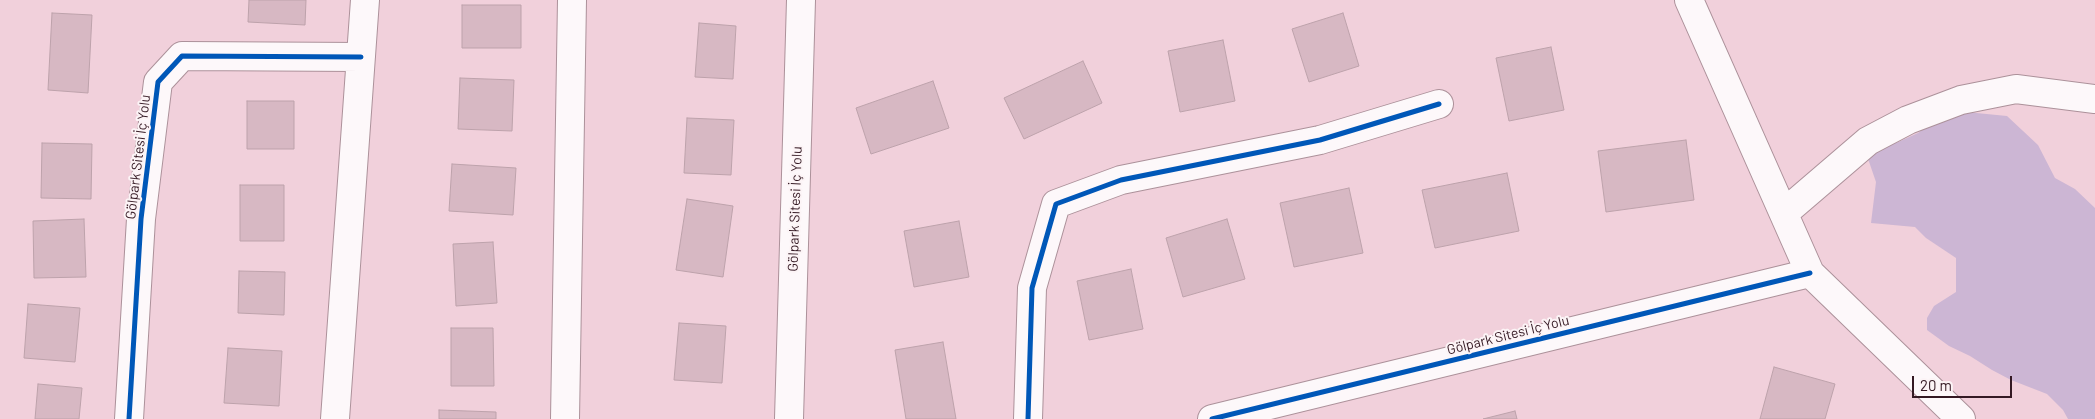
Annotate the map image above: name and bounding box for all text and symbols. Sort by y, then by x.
street label: Gölpark Sitesi İç Yolu [122,94,154,220]
street label: Gölpark Sitesi İç Yolu [784,146,806,272]
street label: Gölpark Sitesi İç Yolu [1445,312,1571,358]
scale bar [1915,366,2015,398]
text: 20 m [1920,376,1952,394]

